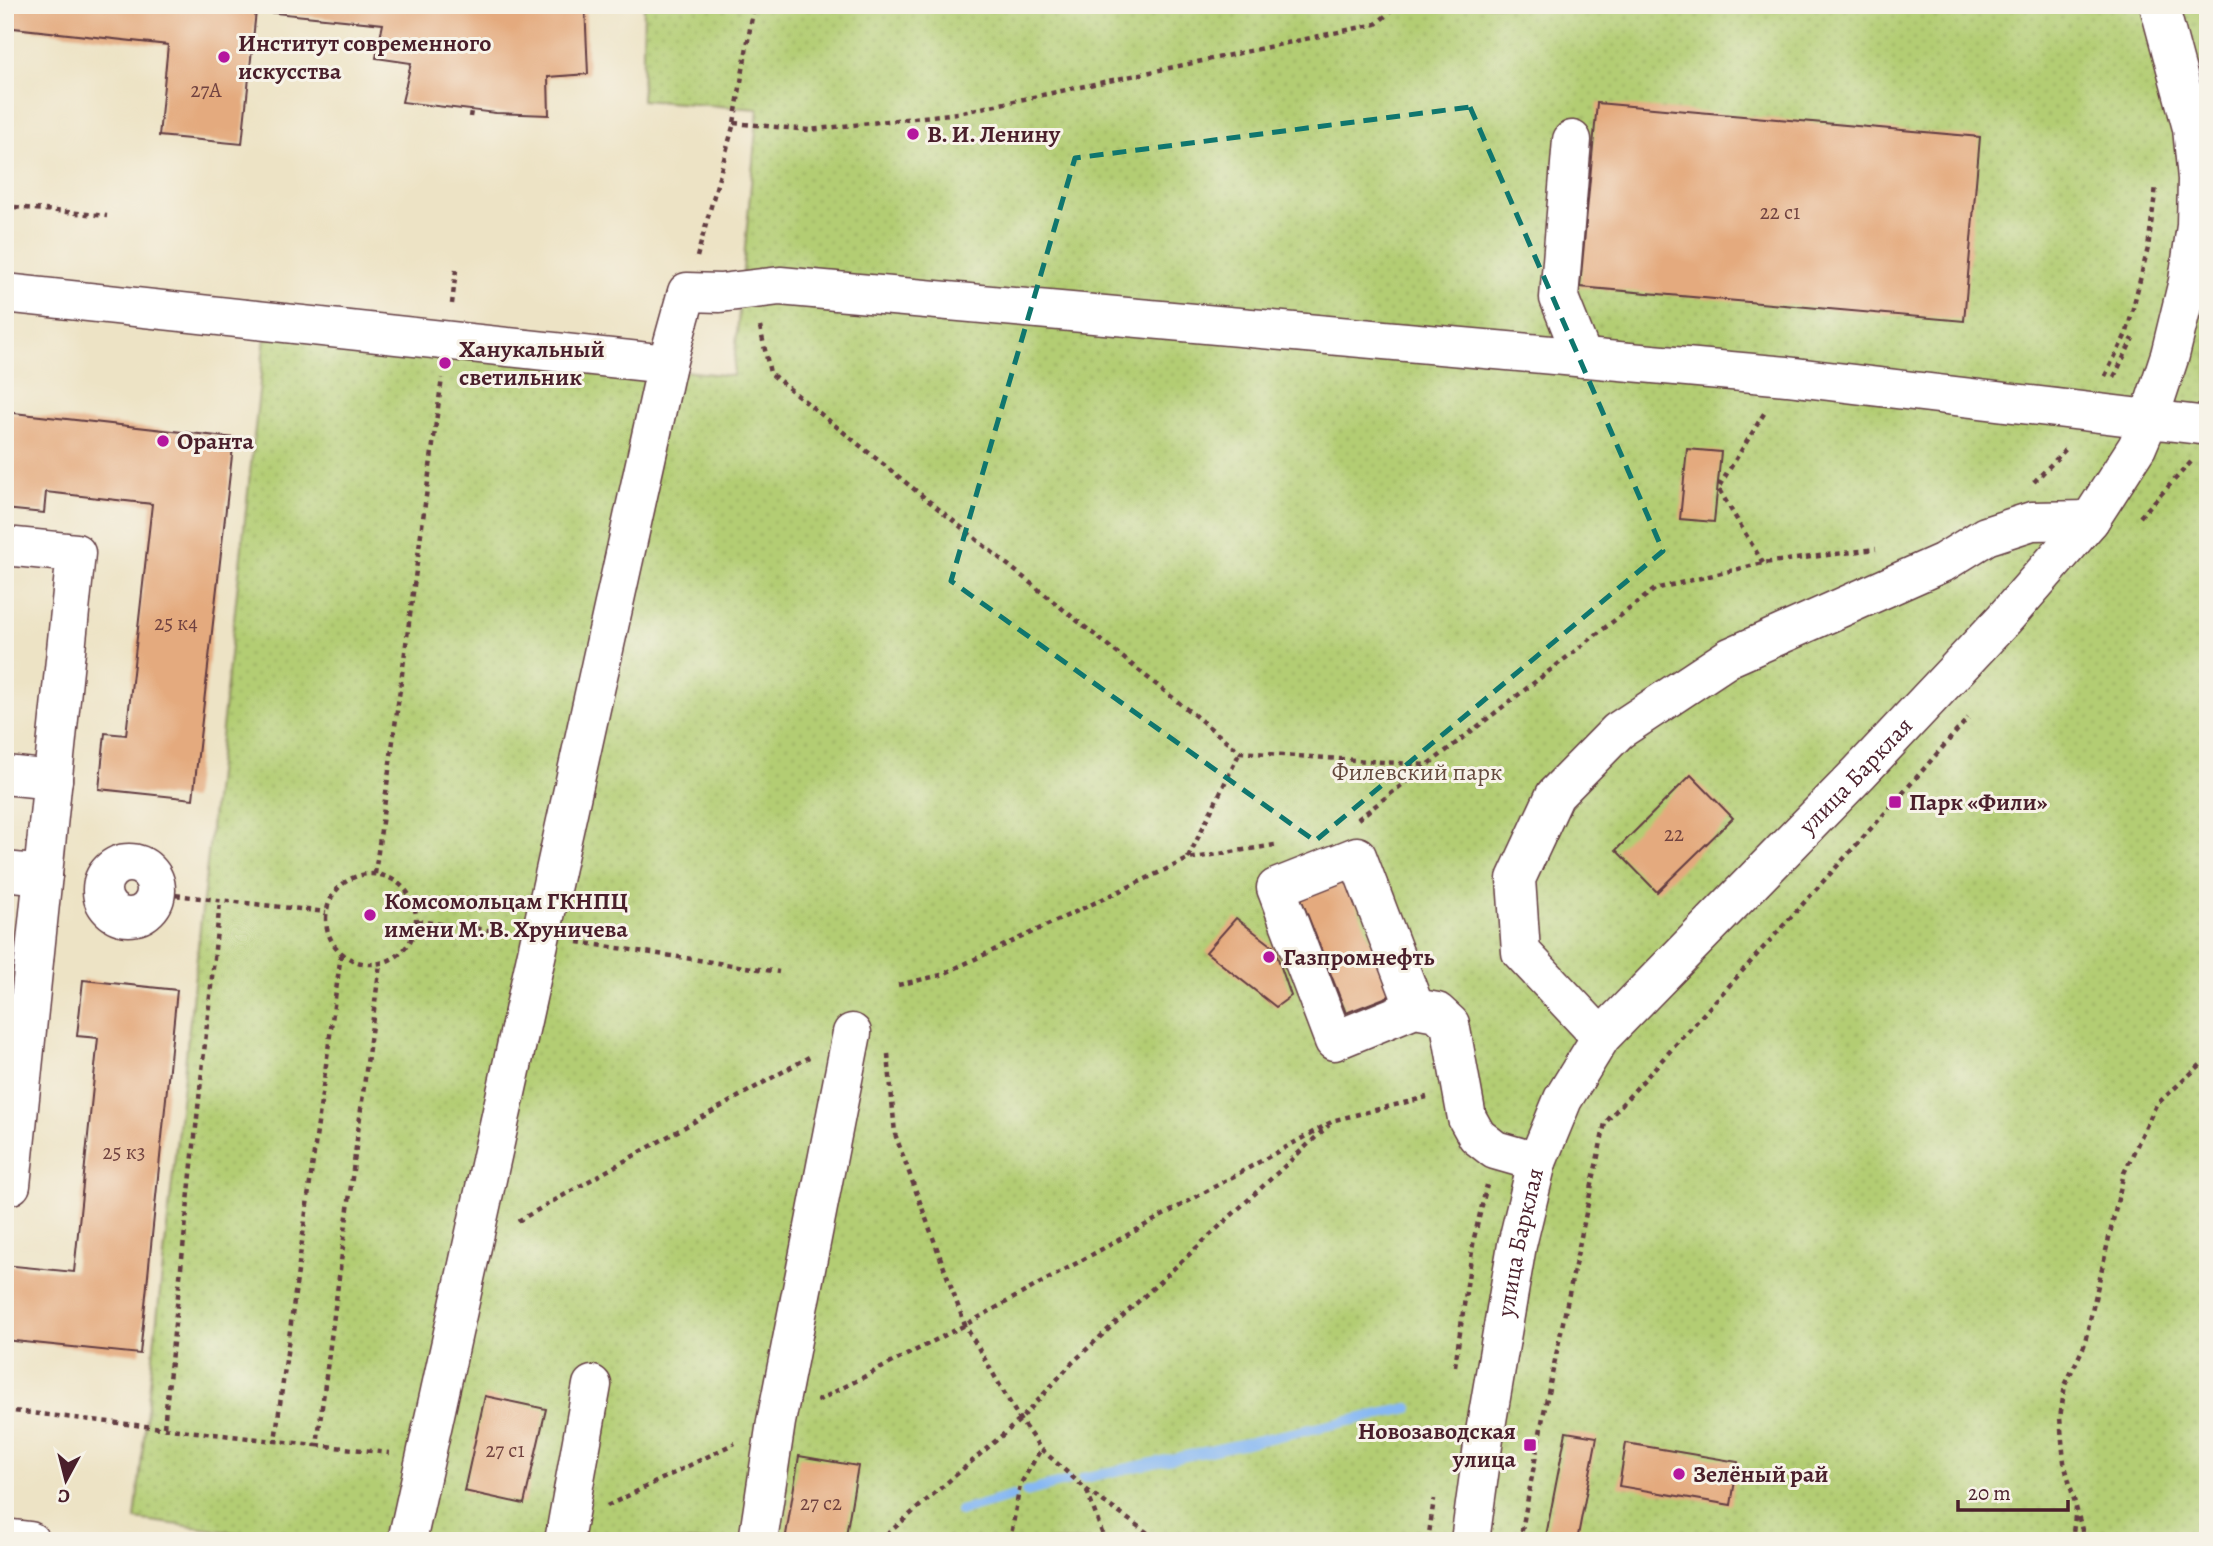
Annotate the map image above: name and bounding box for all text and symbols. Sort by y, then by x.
place label: Институт современного искусства [238,27,491,87]
marker: Институт современного искусства [216,49,232,65]
house number: 27А [190,76,222,104]
place label: В. И. Ленину [927,118,1061,150]
marker: В. И. Ленину [905,126,921,142]
house number: 22 с1 [1760,198,1800,226]
place label: Ханукальный светильник [459,333,605,393]
marker: Ханукальный светильник [437,355,453,371]
place label: Оранта [177,425,255,457]
marker: Оранта [155,433,171,449]
house number: 25 к4 [154,609,198,637]
street label: улица Барклая [1791,710,1920,842]
park label: Филевский парк [1332,756,1502,788]
place label: Парк «Фили» [1909,786,2048,818]
marker: Парк «Фили» [1887,794,1903,810]
house number: 22 [1664,820,1684,848]
place label: Комсомольцам ГКНПЦ имени М. В. Хруничева [384,885,628,945]
marker: Комсомольцам ГКНПЦ имени М. В. Хруничева [362,907,378,923]
place label: Газпромнефть [1283,941,1434,973]
marker: Газпромнефть [1261,949,1277,965]
house number: 25 к3 [103,1138,145,1166]
street label: улица Барклая [1489,1165,1551,1320]
place label: Новозаводская улица [1358,1415,1517,1475]
house number: 27 с1 [485,1436,525,1464]
marker: Новозаводская улица [1522,1437,1538,1453]
north arrow [32,1444,102,1514]
place label: Зелёный рай [1693,1458,1829,1490]
marker: Зелёный рай [1671,1466,1687,1482]
scale bar [1958,1469,2068,1513]
text: 20 m [1968,1479,2011,1507]
text: С [57,1482,71,1509]
house number: 27 с2 [800,1489,842,1517]

